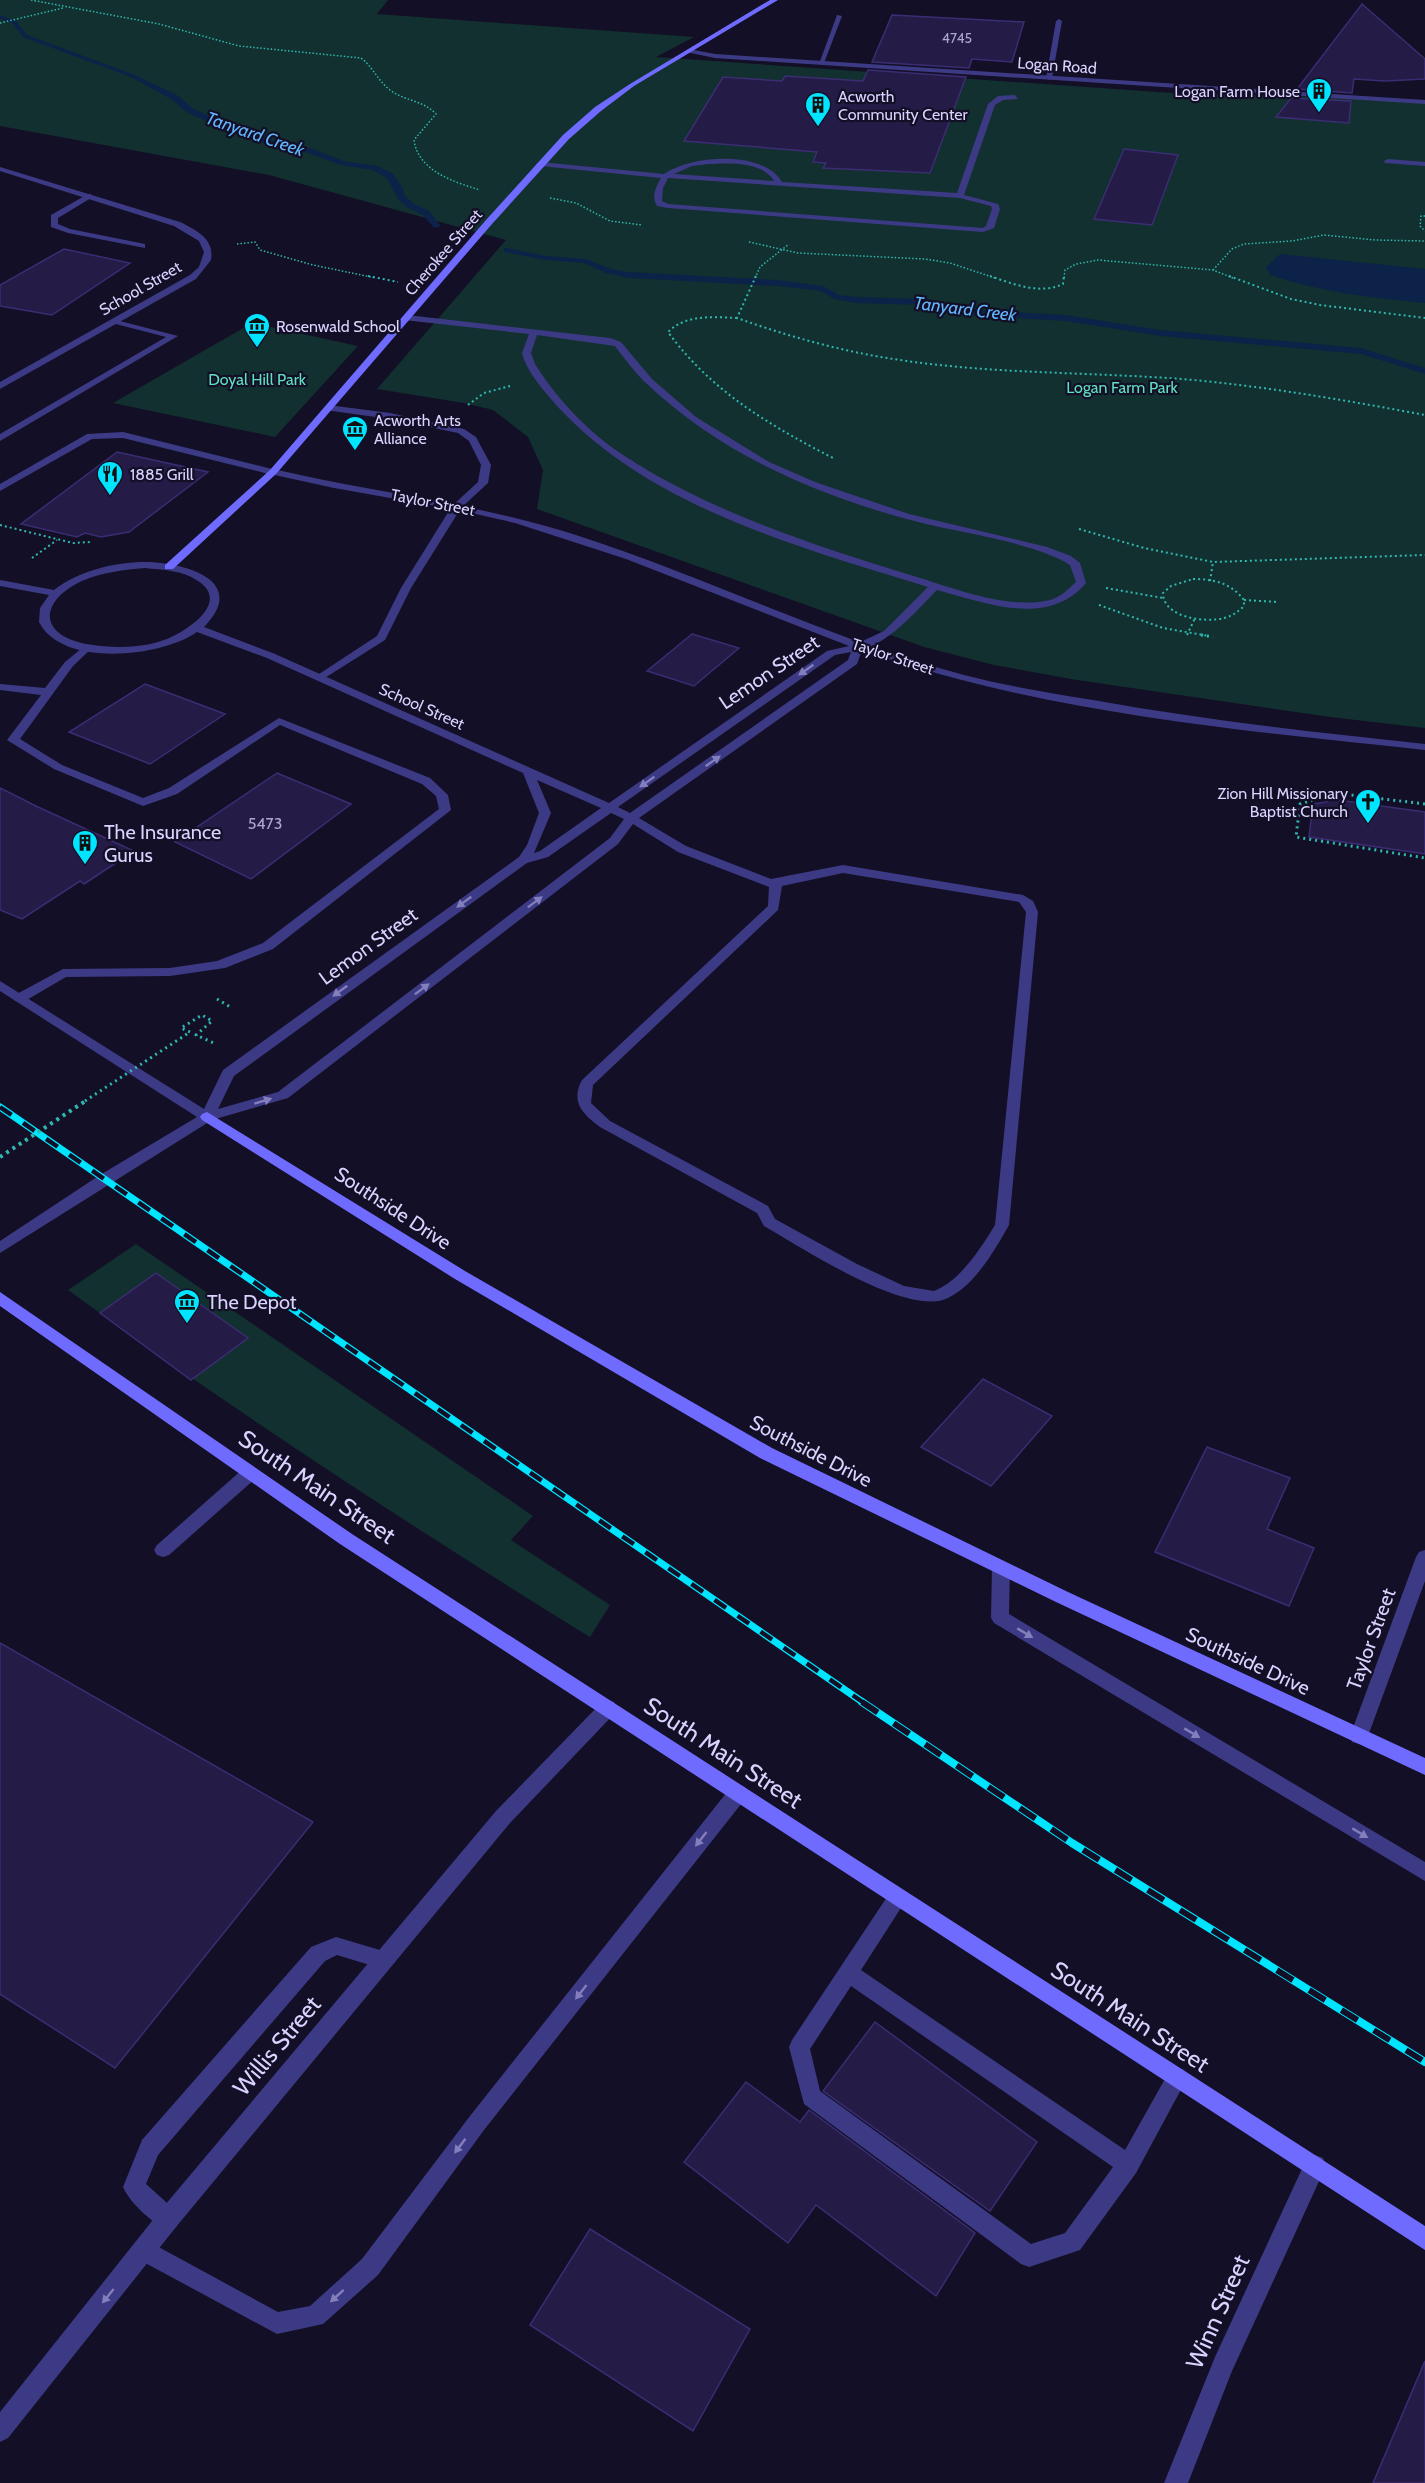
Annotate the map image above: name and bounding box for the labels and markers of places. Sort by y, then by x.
building icon: Logan Farm House [1304,76,1334,114]
place label: Logan Farm House [1174,82,1300,101]
place label: Acworth Community Center [838,87,968,124]
building icon: Acworth Community Center [803,90,833,128]
museum icon: Rosenwald School [242,311,272,349]
place label: Rosenwald School [276,317,400,336]
place label: Acworth Arts Alliance [374,411,461,448]
museum icon: Acworth Arts Alliance [340,414,370,452]
restaurant icon: 1885 Grill [95,459,125,497]
place label: 1885 Grill [130,465,194,484]
place label: Zion Hill Missionary Baptist Church [1217,784,1348,821]
church icon: Zion Hill Missionary Baptist Church [1353,787,1383,825]
place label: The Insurance Gurus [104,820,221,867]
building icon: The Insurance Gurus [70,828,100,866]
museum icon: The Depot [172,1287,202,1325]
place label: The Depot [207,1290,297,1314]

